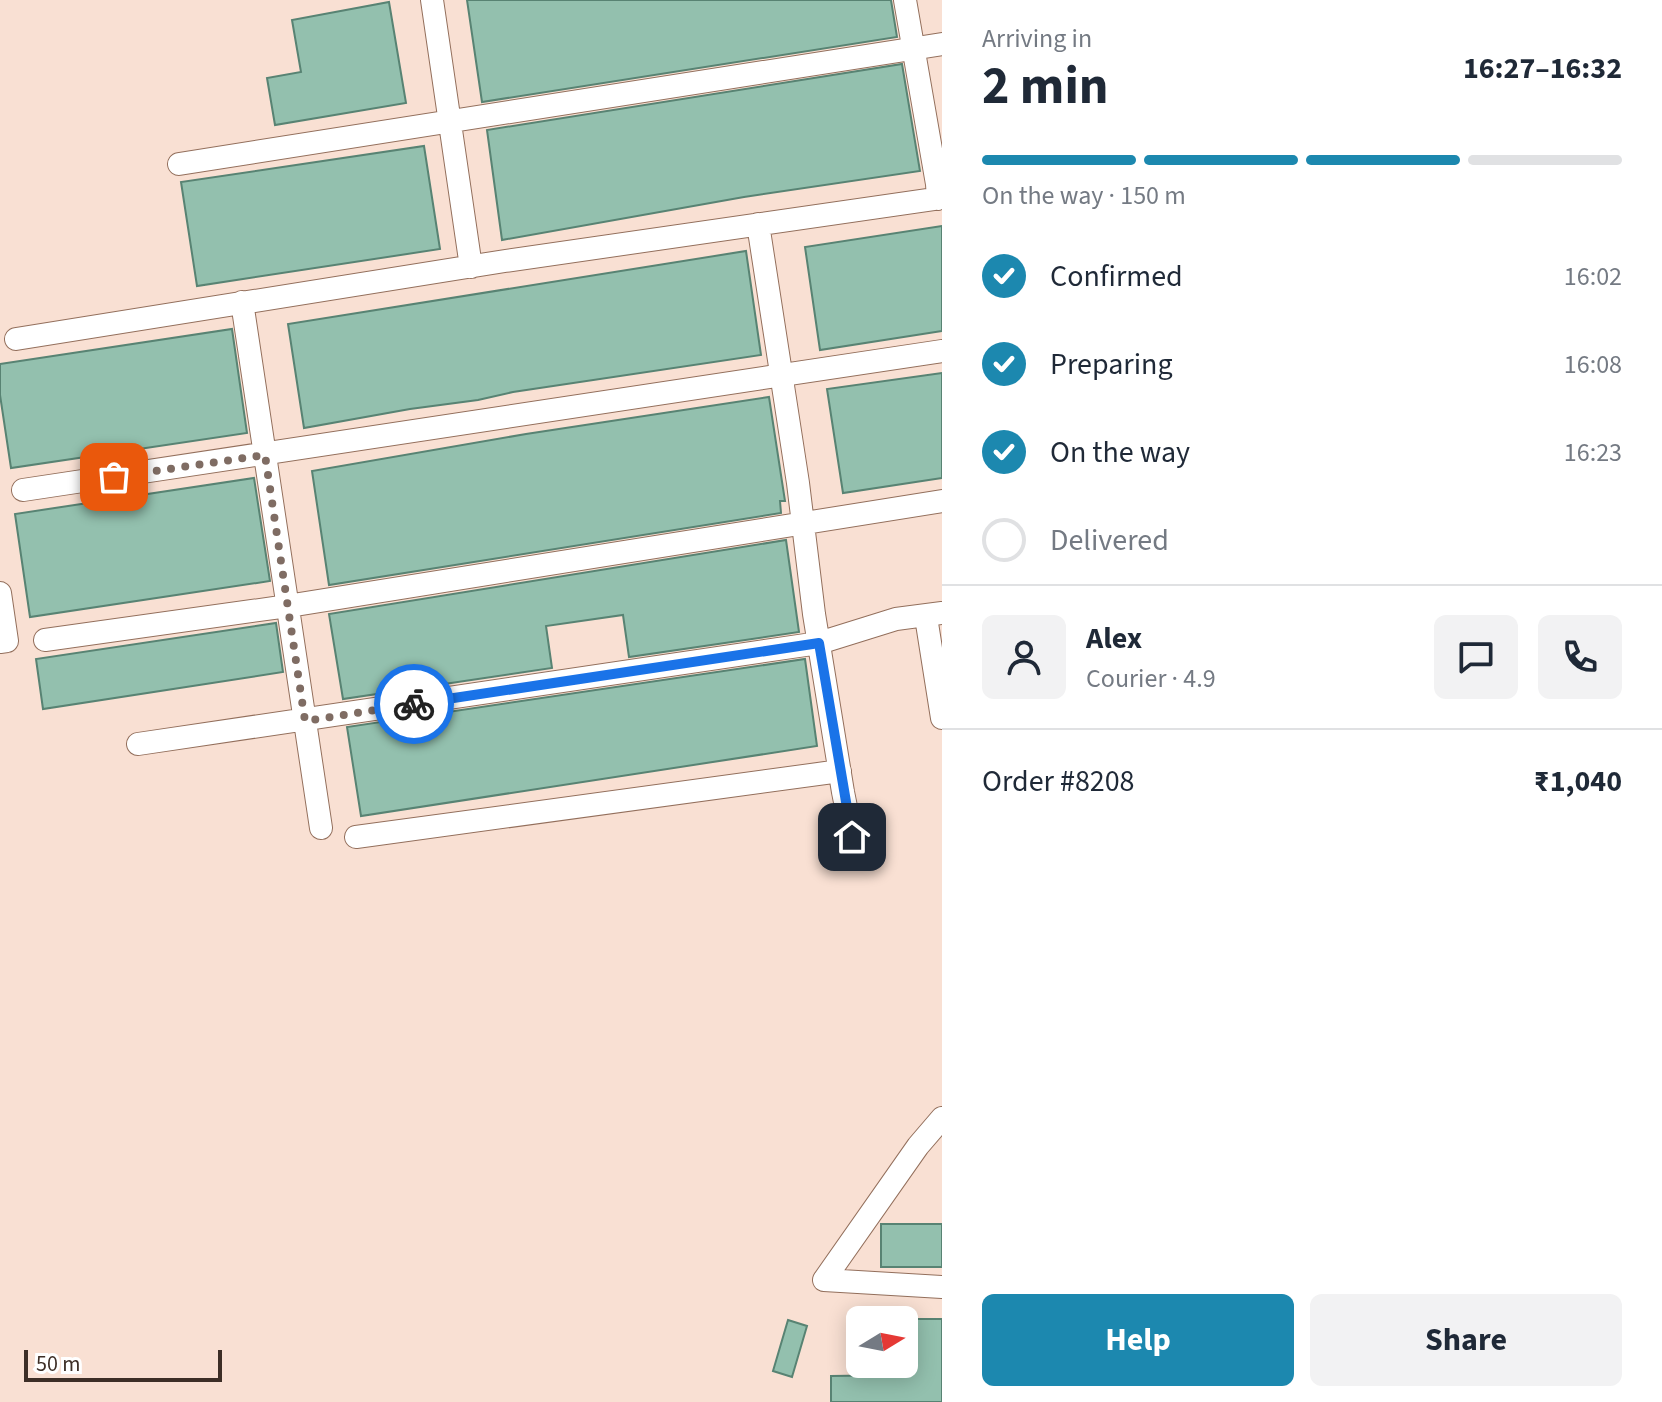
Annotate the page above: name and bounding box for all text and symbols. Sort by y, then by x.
text: Arriving in [982,20,1092,57]
text: 16:27–16:32 [1463,47,1622,90]
text: 2 min [982,50,1109,124]
text: On the way · 150 m [982,177,1186,214]
icon: check [982,254,1026,298]
text: Confirmed [1050,255,1183,298]
text: 16:02 [1564,258,1622,295]
icon: check [982,342,1026,386]
text: Preparing [1050,343,1173,386]
text: 16:08 [1564,346,1622,383]
icon: check [982,430,1026,474]
text: On the way [1050,431,1190,474]
text: 16:23 [1564,434,1622,471]
pin [80,443,148,511]
icon: bag [92,455,136,499]
text: Delivered [1050,519,1169,562]
button: person [982,615,1066,699]
button: chat [1434,615,1518,699]
button: phone [1538,615,1622,699]
text: Alex [1086,617,1142,660]
text: Courier · 4.9 [1086,660,1216,697]
courier [374,664,454,744]
icon: bike [392,682,436,726]
text: Order #8208 [982,760,1135,803]
text: ₹1,040 [1534,760,1622,803]
pin [818,803,886,871]
icon: home [830,815,874,859]
button: Help [982,1294,1294,1386]
button: Share [1310,1294,1622,1386]
north arrow [846,1306,918,1378]
map controls [846,1306,918,1378]
scale bar [24,1346,222,1382]
text: 50 m [36,1348,81,1380]

